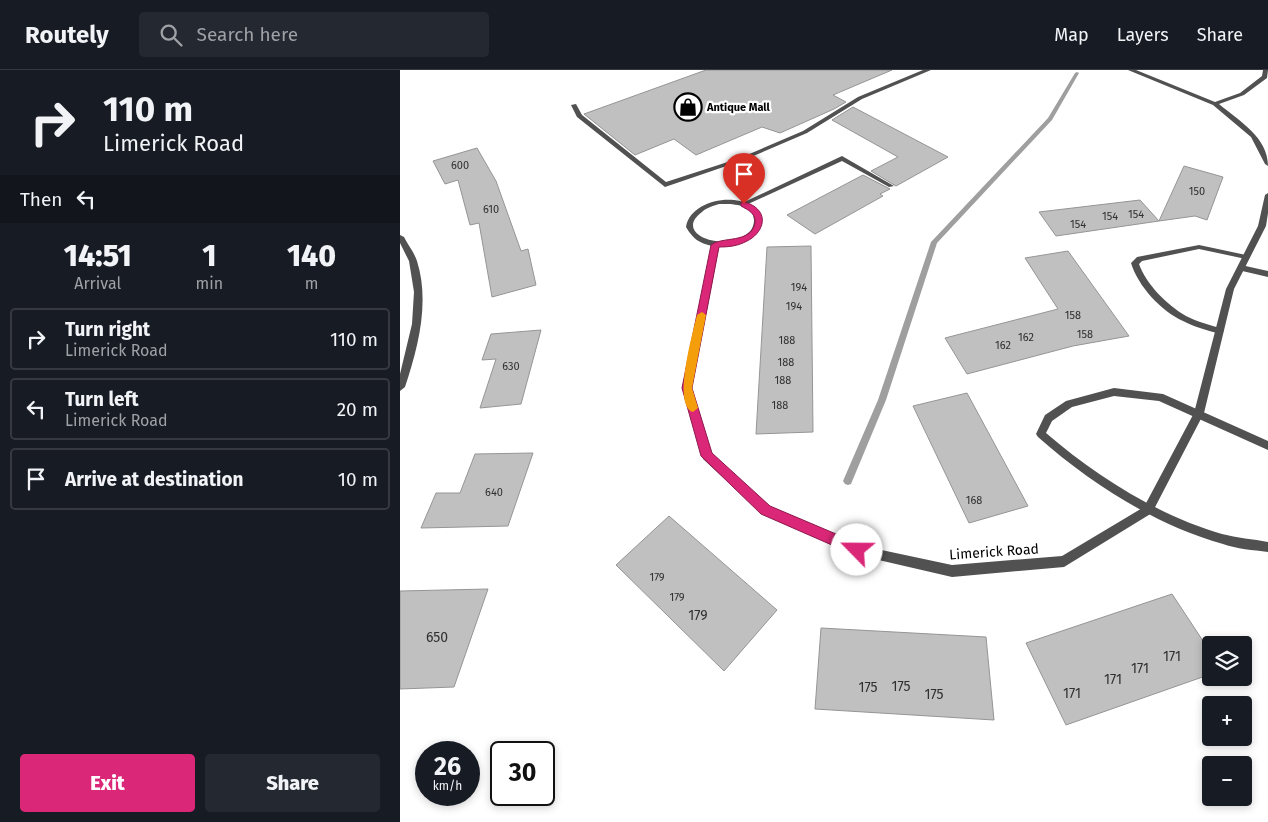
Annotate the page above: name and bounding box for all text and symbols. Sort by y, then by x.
search box [139,12,489,57]
text: Routely [25,21,109,49]
icon: search [157,21,185,49]
text: Search here [197,23,298,46]
text: Map [1054,24,1089,46]
text: Layers [1117,24,1169,46]
text: Share [1197,24,1243,46]
text: 110 m [103,88,193,130]
icon: right [20,90,85,155]
shop icon: Antique Mall [673,92,703,122]
place label: Antique Mall [706,101,771,114]
text: Limerick Road [103,130,244,157]
pin [723,153,765,204]
house number: 600 [451,159,469,172]
icon: arrive [730,160,758,188]
icon: left [72,185,100,213]
house number: 150 [1189,185,1205,198]
text: Then [20,188,62,211]
house number: 610 [483,203,499,216]
house number: 154 [1128,208,1144,221]
house number: 154 [1102,210,1118,223]
house number: 154 [1070,218,1086,231]
text: 14:51 [64,238,132,274]
text: 1 [202,238,216,274]
text: 140 [287,238,336,274]
text: Arrival [74,274,121,293]
text: min [195,274,223,293]
text: m [305,274,318,293]
house number: 194 [791,281,807,294]
house number: 194 [786,300,802,313]
house number: 158 [1065,309,1081,322]
text: Turn right [65,318,150,341]
icon: right [22,325,50,353]
text: 110 m [330,328,378,351]
house number: 158 [1077,328,1093,341]
house number: 162 [1018,331,1034,344]
house number: 188 [779,334,795,347]
house number: 162 [995,339,1011,352]
text: Limerick Road [65,341,168,360]
house number: 188 [778,356,794,369]
house number: 630 [502,360,520,373]
house number: 188 [775,374,791,387]
text: Turn left [65,388,139,411]
icon: left [22,395,50,423]
text: 20 m [337,398,378,421]
house number: 188 [772,399,788,412]
text: Limerick Road [65,411,168,430]
icon: arrive [22,465,50,493]
text: Arrive at destination [65,468,244,491]
text: 10 m [338,468,378,491]
house number: 640 [485,486,503,499]
house number: 168 [966,494,982,507]
position arrow [830,523,882,575]
street label: Limerick Road [949,540,1039,564]
house number: 179 [649,571,665,584]
house number: 179 [669,591,685,604]
house number: 179 [688,607,708,624]
house number: 650 [426,629,448,646]
map controls [1202,636,1252,806]
button: layers [1202,636,1252,686]
house number: 171 [1163,648,1181,665]
house number: 171 [1131,660,1149,677]
house number: 171 [1104,671,1122,688]
house number: 175 [891,678,911,695]
house number: 175 [858,679,878,696]
house number: 171 [1063,685,1081,702]
house number: 175 [924,686,944,703]
button: + [1202,696,1252,746]
speed limit sign: 30 [490,741,555,806]
text: 26 [434,752,461,782]
button: Exit [20,754,195,812]
button: Share [205,754,380,812]
button: − [1202,756,1252,806]
text: km/h [433,779,462,793]

